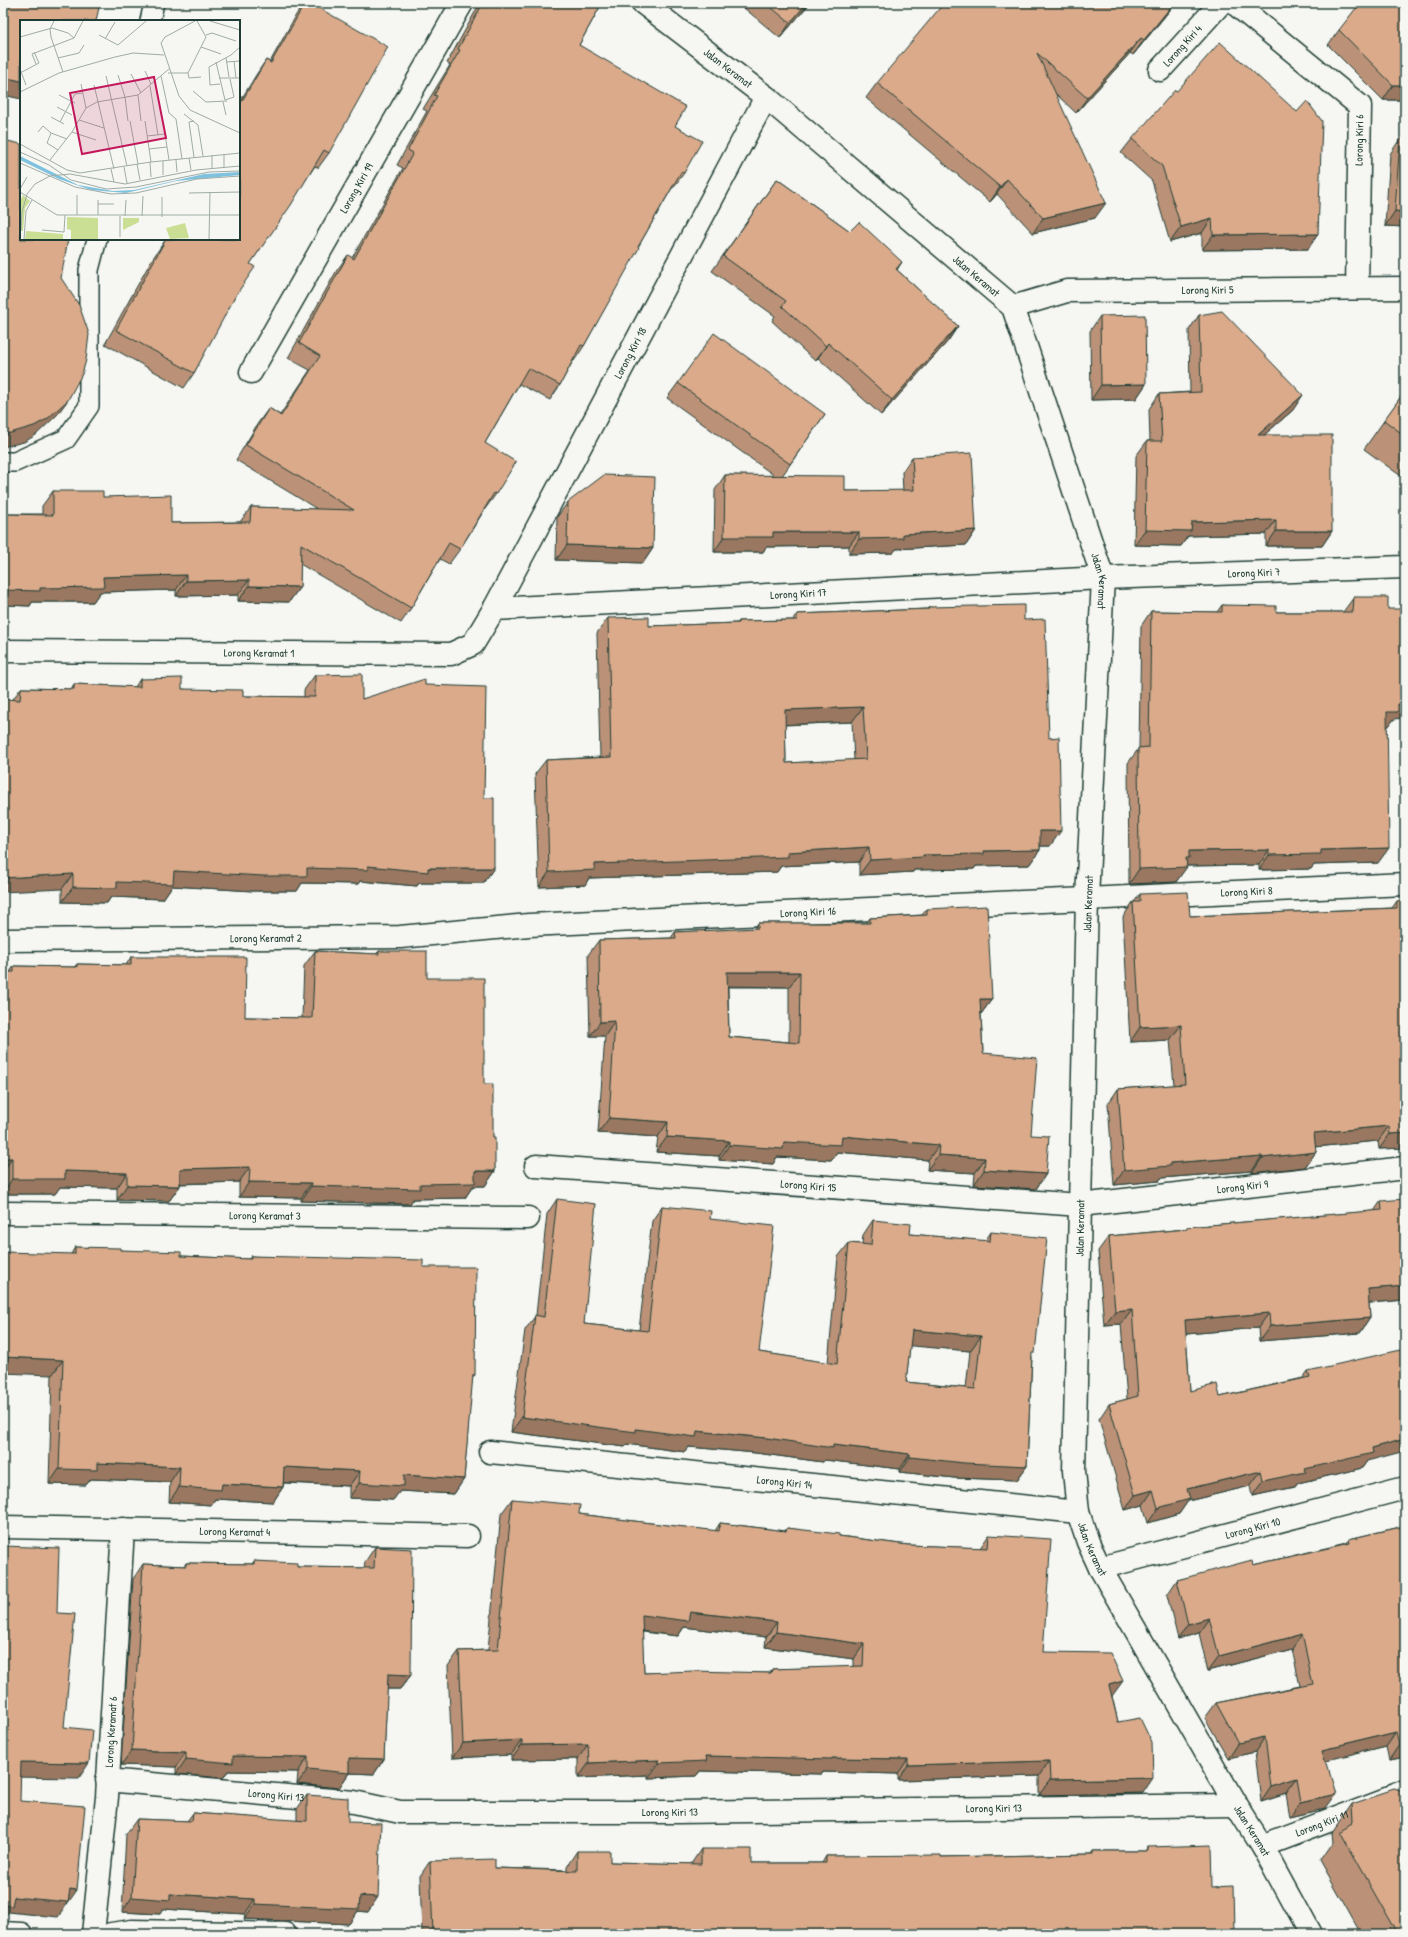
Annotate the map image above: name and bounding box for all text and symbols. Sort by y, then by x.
inset map [20,20,240,240]
street label: Lorong Kiri 4 [1160,22,1205,69]
street label: Jalan Keramat [701,45,755,91]
street label: Lorong Kiri 6 [1352,114,1366,166]
street label: Lorong Kiri 19 [336,161,376,215]
street label: Jalan Keramat [950,252,1003,300]
street label: Lorong Kiri 5 [1182,283,1234,297]
street label: Lorong Kiri 18 [611,325,649,381]
street label: Jalan Keramat [1088,551,1111,610]
street label: Lorong Kiri 7 [1228,565,1281,580]
street label: Lorong Kiri 17 [770,585,827,602]
street label: Lorong Keramat 1 [224,645,294,660]
street label: Jalan Keramat [1080,875,1096,933]
street label: Lorong Kiri 8 [1220,883,1273,900]
street label: Lorong Kiri 16 [780,904,837,920]
street label: Lorong Keramat 2 [230,931,302,945]
street label: Lorong Kiri 15 [780,1177,837,1195]
street label: Lorong Kiri 9 [1216,1177,1269,1196]
street label: Jalan Keramat [1073,1199,1088,1257]
street label: Lorong Keramat 3 [229,1208,301,1223]
street label: Lorong Kiri 14 [756,1472,813,1492]
street label: Lorong Kiri 10 [1224,1514,1282,1542]
street label: Jalan Keramat [1075,1520,1110,1579]
street label: Lorong Keramat 4 [200,1524,270,1539]
street label: Lorong Keramat 6 [102,1695,120,1768]
street label: Lorong Kiri 13 [248,1786,305,1805]
street label: Lorong Kiri 13 [966,1801,1022,1815]
street label: Jalan Keramat [1231,1802,1273,1859]
street label: Lorong Kiri 13 [642,1805,698,1819]
street label: Lorong Kiri 11 [1294,1807,1350,1840]

